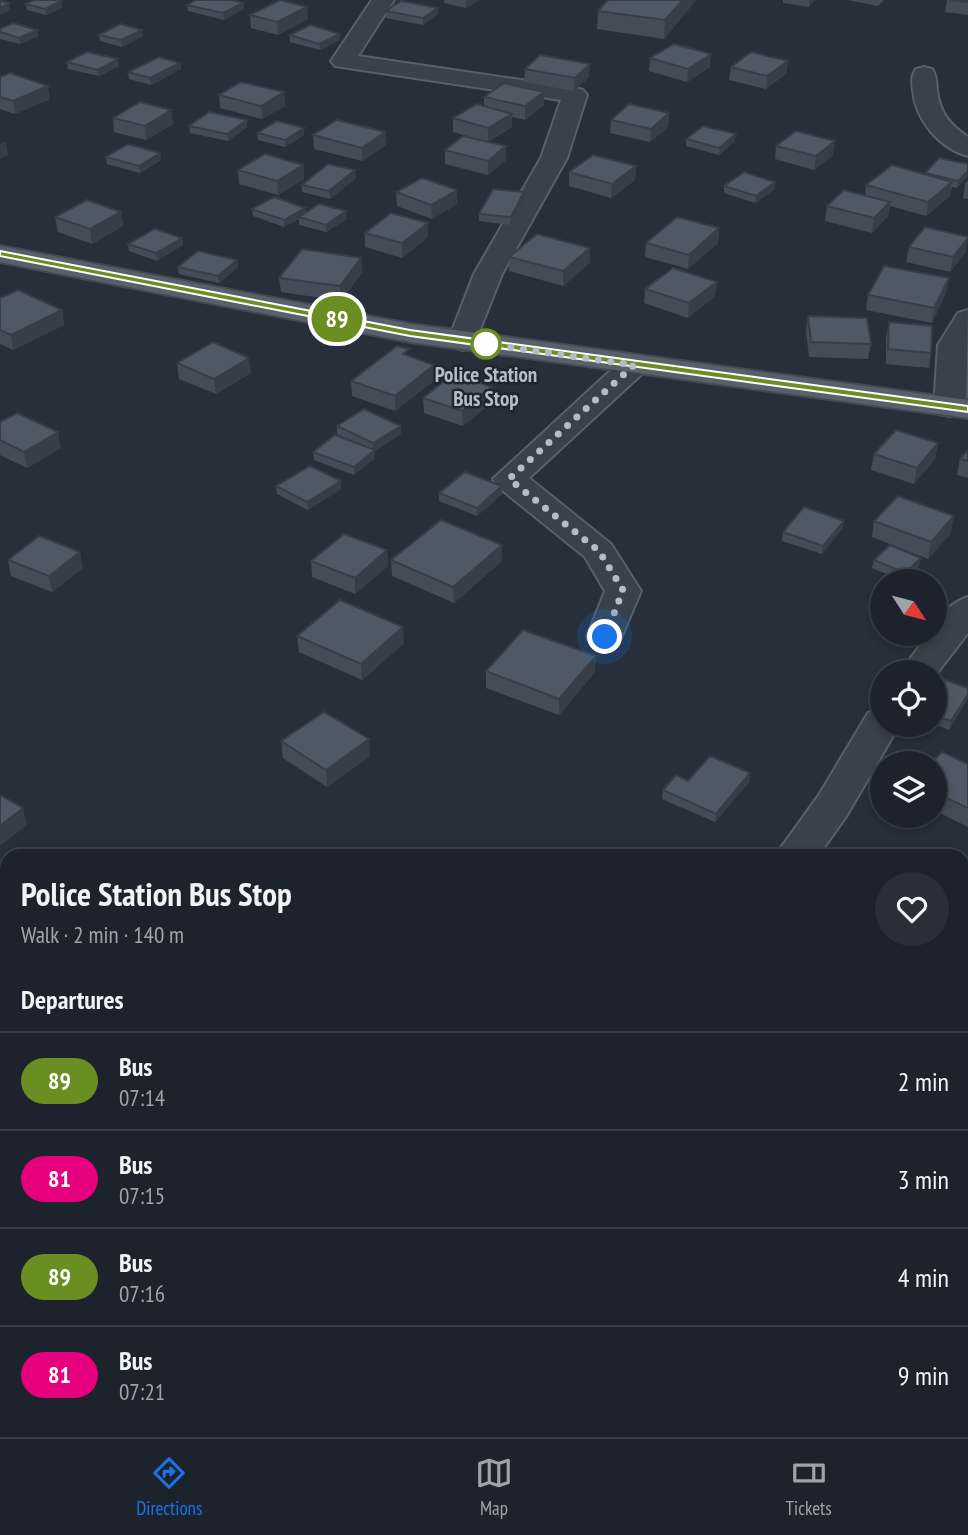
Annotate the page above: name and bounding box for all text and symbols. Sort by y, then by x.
line badge: 89 [306,296,368,342]
text: 89 [326,303,348,334]
marker: Police Station Bus Stop [471,329,501,359]
place label: Police Station Bus Stop [435,361,537,412]
north arrow [870,569,947,646]
map controls [870,569,947,828]
your location [587,619,622,654]
button: locate [870,660,947,737]
button: layers [870,751,947,828]
text: Police Station Bus Stop [21,872,292,915]
button: heart [875,872,949,946]
text: Walk · 2 min · 140 m [21,920,184,949]
text: Departures [21,983,124,1016]
text: Bus [119,1050,152,1083]
text: 89 [48,1065,71,1096]
text: 2 min [898,1065,949,1098]
text: 07:14 [119,1083,165,1112]
text: Bus [119,1148,152,1181]
text: 81 [48,1163,71,1194]
text: 3 min [898,1163,949,1196]
text: 07:15 [119,1181,165,1210]
text: Bus [119,1246,152,1279]
text: 89 [48,1261,71,1292]
text: 4 min [898,1261,949,1294]
text: 07:16 [119,1279,165,1308]
text: Bus [119,1344,152,1377]
text: 81 [48,1359,71,1390]
text: 9 min [898,1359,949,1392]
text: 07:21 [119,1377,165,1406]
tab: Directions [136,1454,202,1520]
tab: Map [475,1454,513,1520]
tab: Tickets [786,1454,832,1520]

